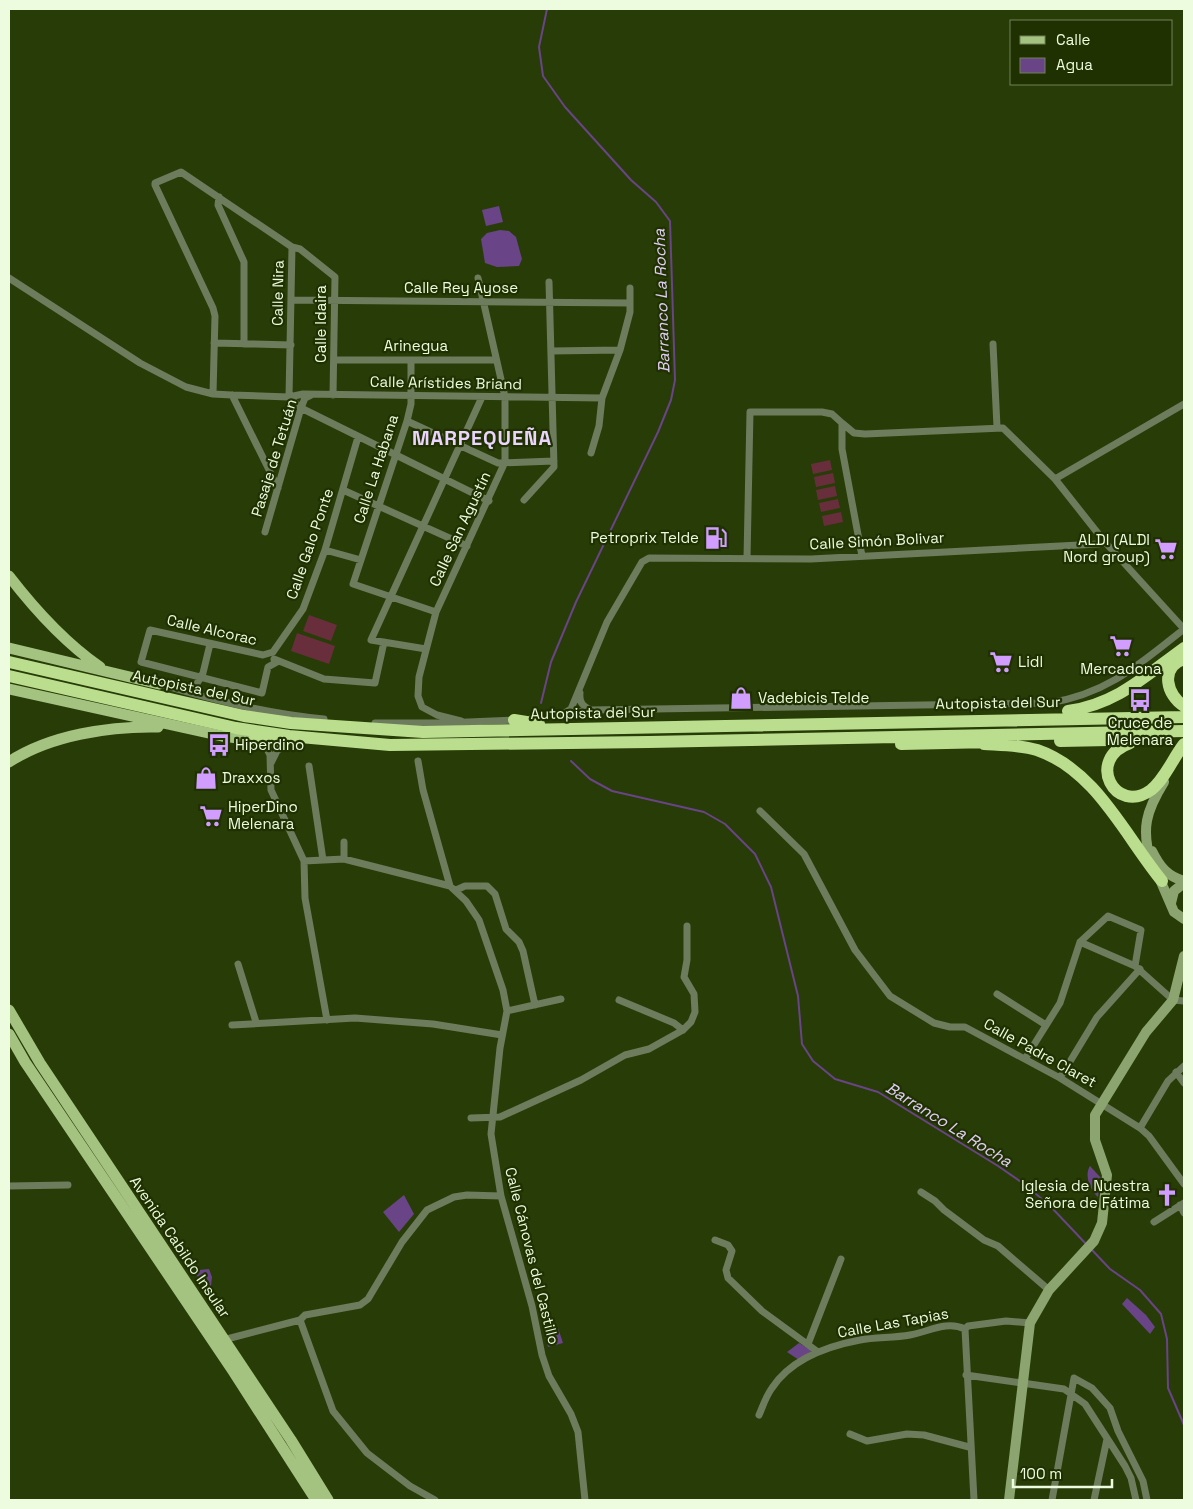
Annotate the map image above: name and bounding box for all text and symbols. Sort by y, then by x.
legend [1010,20,1173,85]
text: Calle [1056,30,1091,49]
text: Agua [1056,55,1093,74]
water label: Barranco La Rocha [648,227,675,374]
street label: Calle Nira [267,259,288,326]
street label: Calle Rey Ayose [404,278,518,297]
street label: Calle Idaira [311,285,330,363]
street label: Arinegua [384,336,449,355]
street label: Calle Arístides Briand [370,372,522,393]
street label: Pasaje de Tetuán [247,397,300,519]
street label: Calle La Habana [349,412,402,526]
district label: MARPEQUEÑA [412,425,552,451]
street label: Calle San Agustín [425,468,495,589]
street label: Calle Galo Ponte [282,486,337,602]
fuel station icon: Petroprix Telde [703,525,729,551]
street label: Calle Simón Bolivar [809,527,945,554]
place label: Petroprix Telde [590,528,699,547]
place label: ALDI (ALDI Nord group) [1063,530,1150,567]
supermarket icon: ALDI (ALDI Nord group) [1153,536,1179,562]
street label: Calle Alcorac [165,610,259,649]
supermarket icon: Mercadona [1108,633,1134,659]
supermarket icon: Lidl [988,649,1014,675]
place label: Lidl [1018,652,1043,671]
place label: Mercadona [1080,659,1162,678]
street label: Autopista del Sur [131,665,258,710]
shop icon: Vadebicis Telde [728,685,754,711]
bus stop icon: Cruce de Melenara [1127,687,1153,713]
place label: Vadebicis Telde [758,688,870,707]
street label: Autopista del Sur [935,692,1061,713]
street label: Autopista del Sur [530,702,656,723]
place label: Cruce de Melenara [1107,713,1173,749]
bus stop icon: Hiperdino [206,732,232,758]
place label: Hiperdino [235,735,304,754]
shop icon: Draxxos [193,765,219,791]
place label: Draxxos [222,768,281,787]
place label: HiperDino Melenara [228,797,298,833]
supermarket icon: HiperDino Melenara [198,803,224,829]
street label: Calle Padre Claret [980,1014,1100,1092]
water label: Barranco La Rocha [882,1077,1016,1172]
street label: Calle Cánovas del Castillo [501,1165,564,1347]
street label: Avenida Cabildo Insular [126,1172,235,1321]
place label: Iglesia de Nuestra Señora de Fátima [1021,1176,1150,1212]
church icon: Iglesia de Nuestra Señora de Fátima [1154,1182,1180,1208]
street label: Calle Las Tapias [836,1303,950,1342]
scale bar [1013,1456,1112,1488]
text: 100 m [1020,1464,1062,1483]

